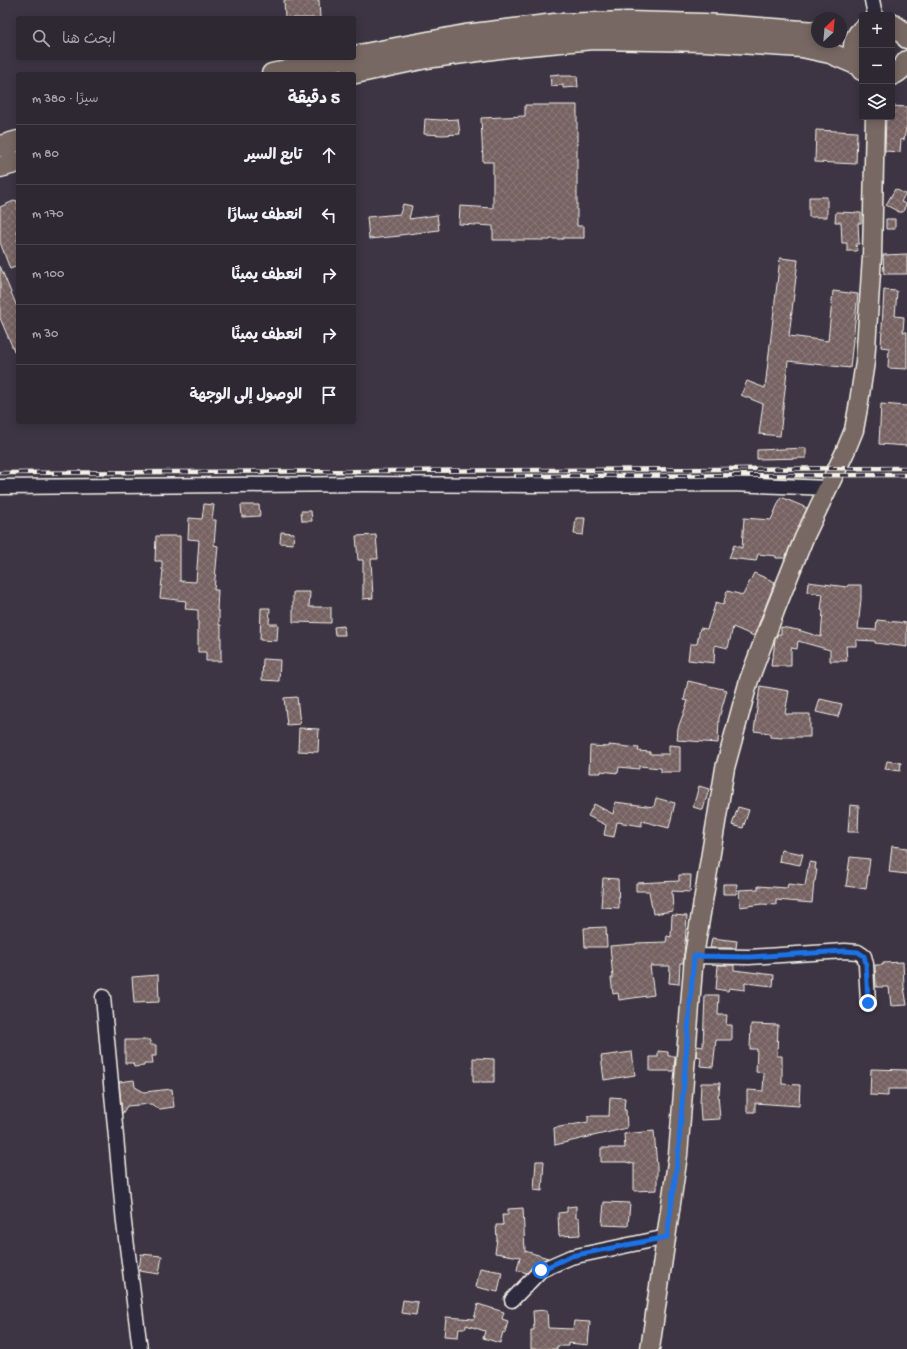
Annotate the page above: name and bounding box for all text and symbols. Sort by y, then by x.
north arrow [811,12,847,48]
map controls [859,12,895,120]
button: + [859,12,895,48]
search box [16,16,356,60]
icon: search [30,27,52,49]
text: ابحث هنا [62,31,116,49]
button: − [859,48,895,84]
button: layers [859,84,895,120]
text: 5 دقيقة [288,90,340,110]
text: سيرًا · 380 m [32,92,98,107]
icon: ahead [318,144,340,166]
text: 80 m [32,147,59,162]
text: تابع السير [245,147,302,165]
icon: left [318,204,340,226]
text: 170 m [32,207,64,222]
text: انعطف يسارًا [228,207,302,225]
icon: right [318,264,340,286]
text: 100 m [32,267,64,282]
text: انعطف يمينًا [231,267,302,285]
icon: right [318,324,340,346]
text: 30 m [32,327,58,342]
text: انعطف يمينًا [231,327,302,345]
icon: arrive [318,384,340,406]
text: الوصول إلى الوجهة [189,387,302,405]
route end [859,994,877,1012]
route start [532,1261,550,1279]

